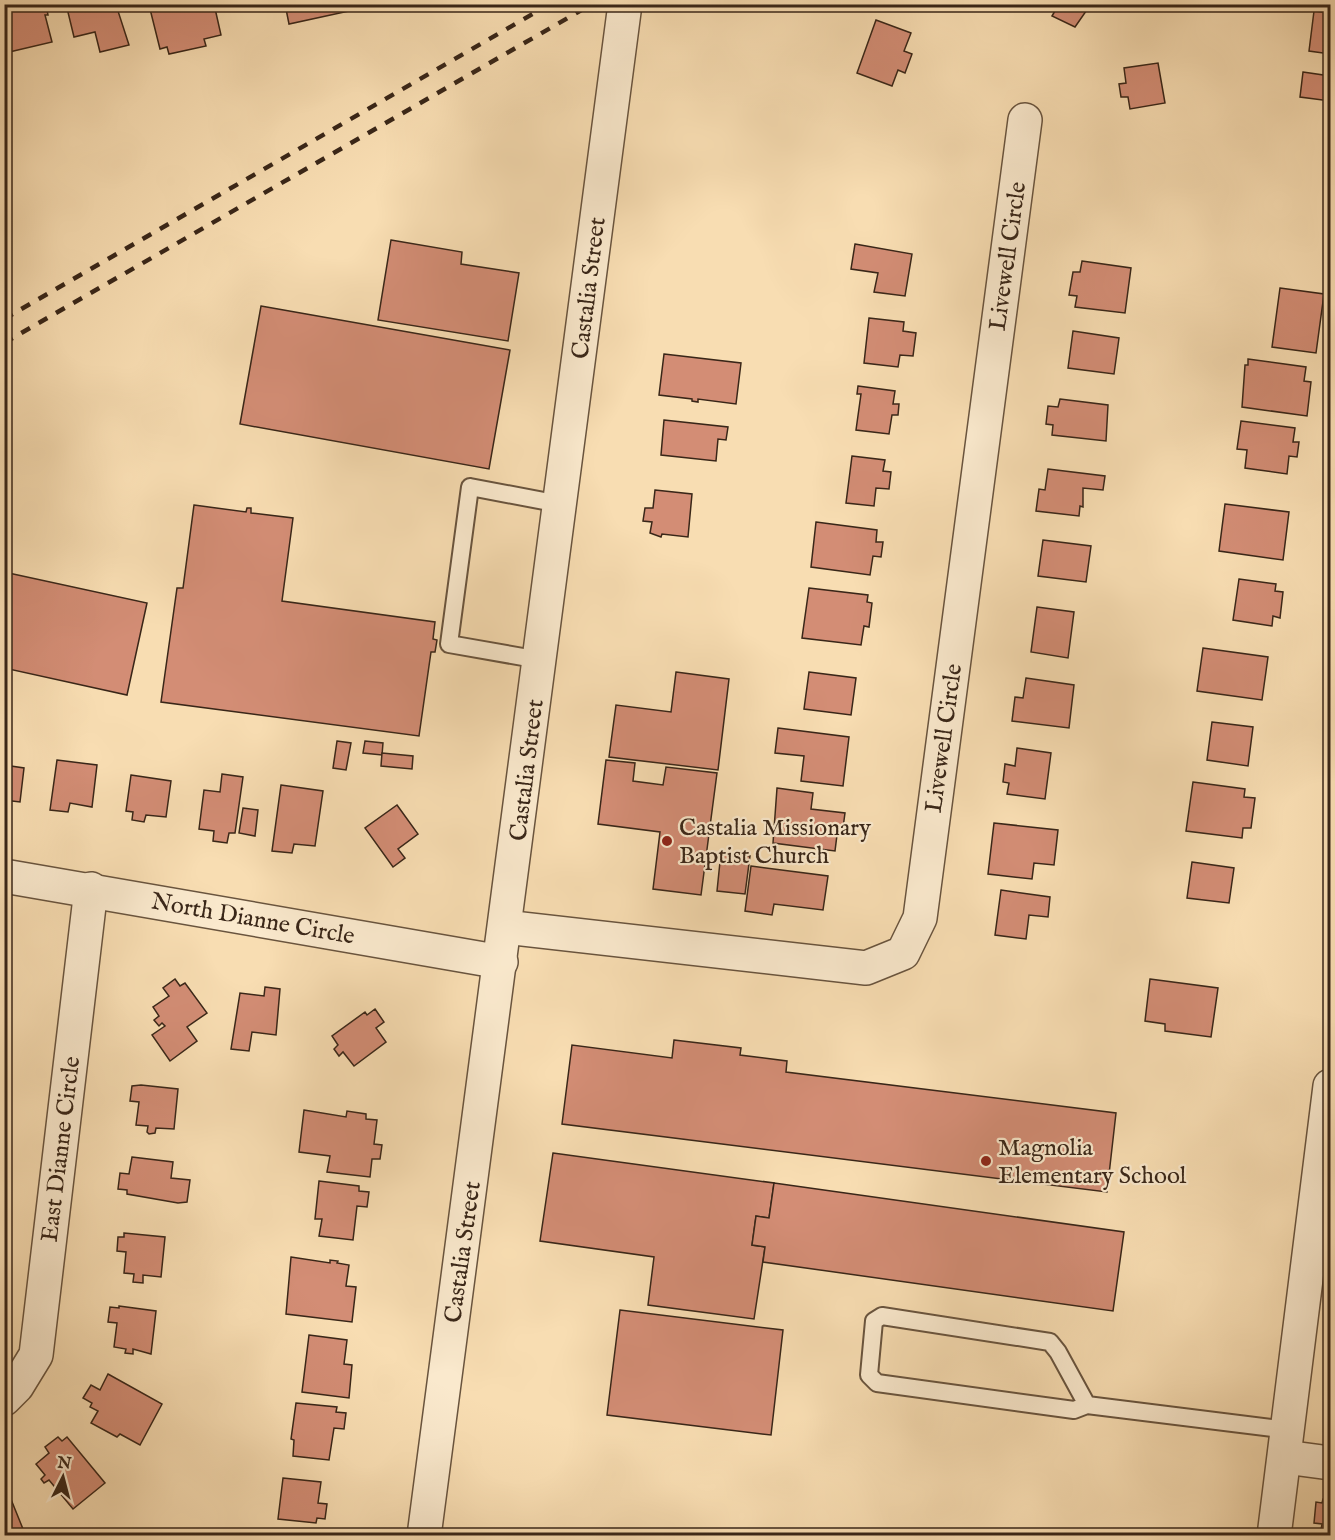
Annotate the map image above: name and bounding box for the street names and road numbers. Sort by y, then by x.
street label: Livewell Circle [983,180,1034,333]
street label: Castalia Street [565,215,614,361]
street label: Livewell Circle [919,662,970,815]
street label: Castalia Street [503,697,552,843]
street label: North Dianne Circle [149,886,357,953]
street label: East Dianne Circle [35,1055,88,1244]
street label: Castalia Street [438,1179,489,1325]

